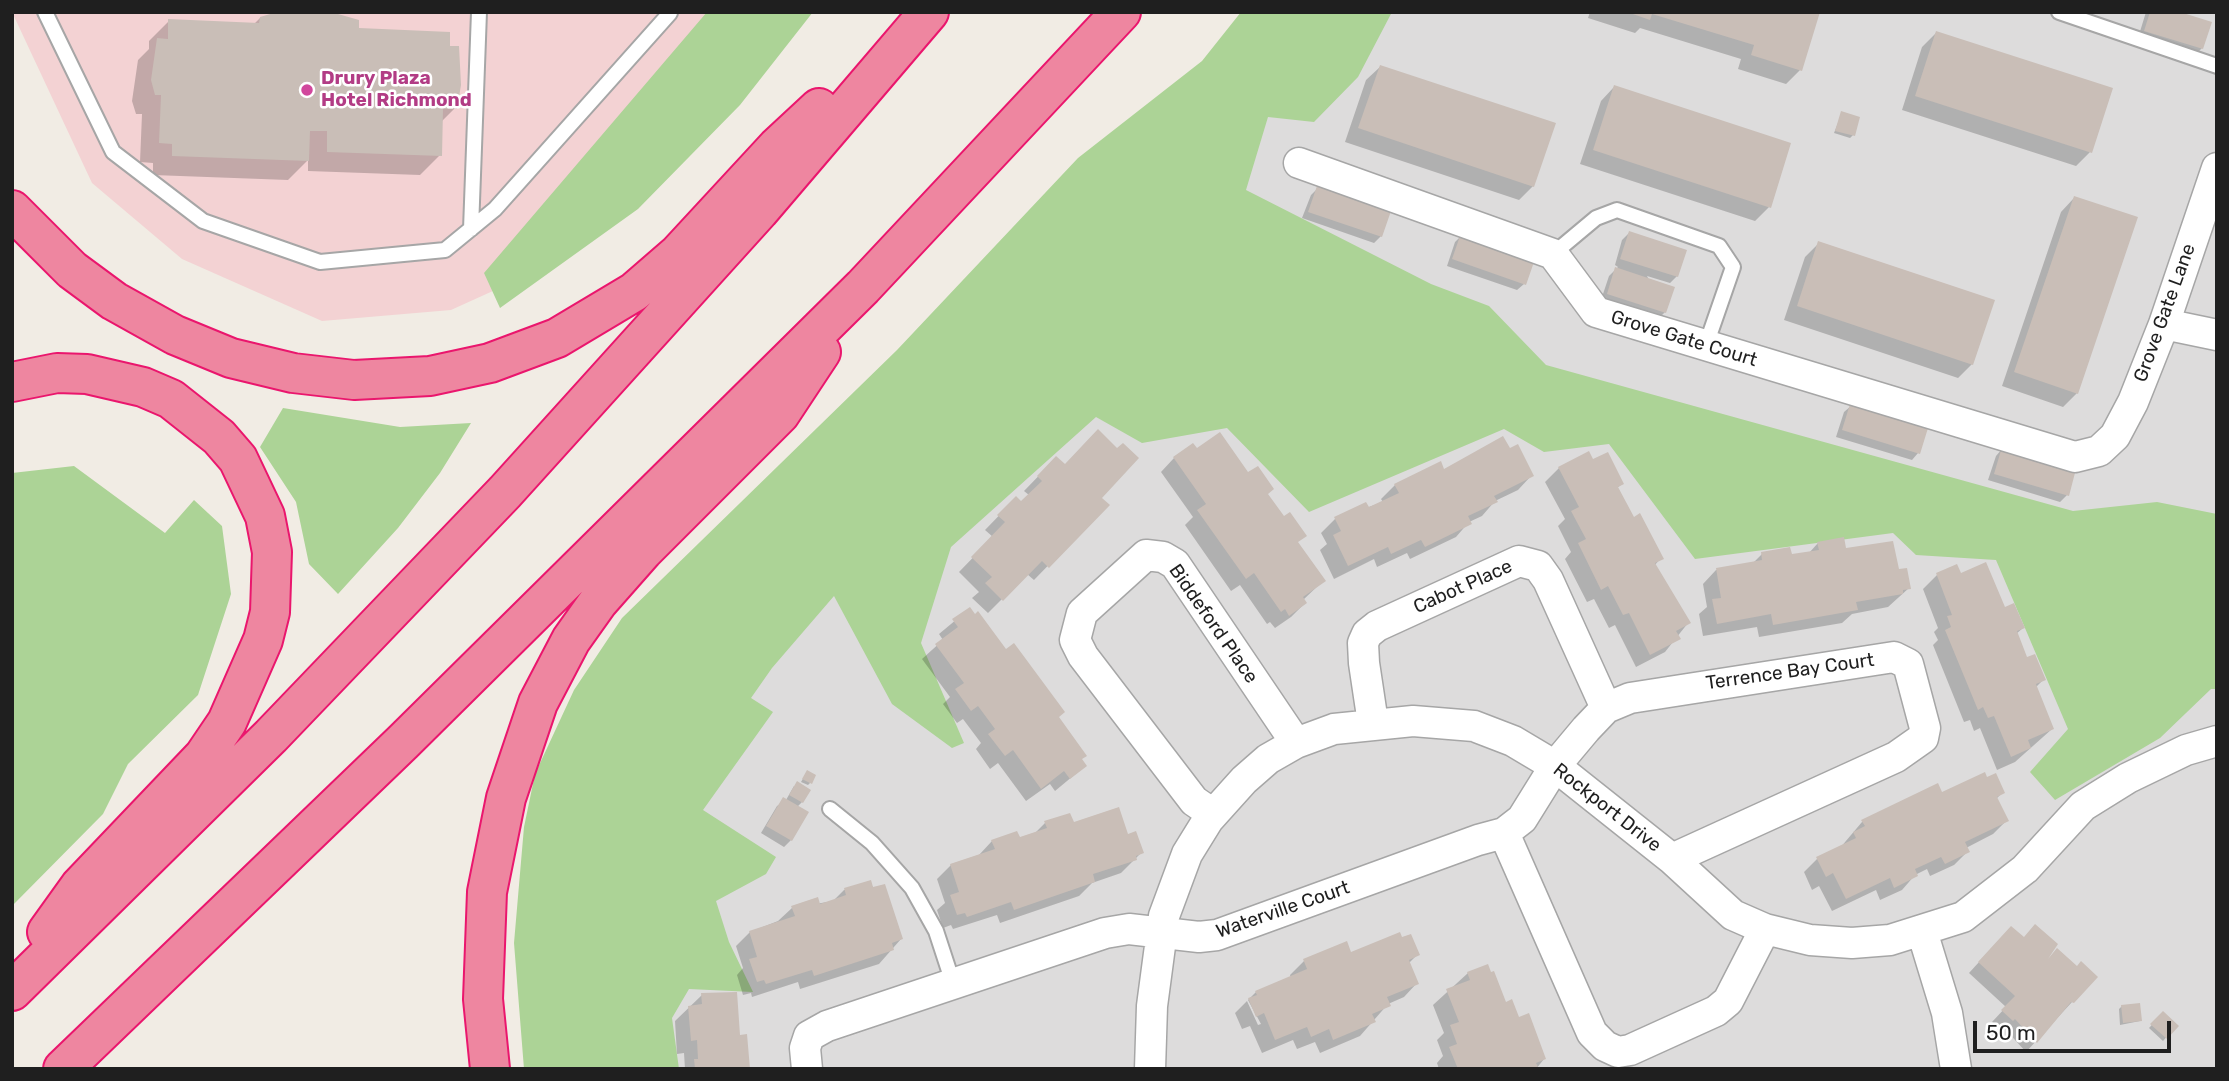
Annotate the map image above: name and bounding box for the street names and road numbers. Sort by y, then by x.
street label: Grove Gate Lane [2129,241,2201,385]
street label: Grove Gate Court [1608,306,1760,372]
street label: Cabot Place [1410,555,1516,619]
street label: Biddeford Place [1164,560,1262,688]
street label: Terrence Bay Court [1704,649,1876,695]
street label: Rockport Drive [1548,759,1666,857]
street label: Waterville Court [1213,876,1353,944]

